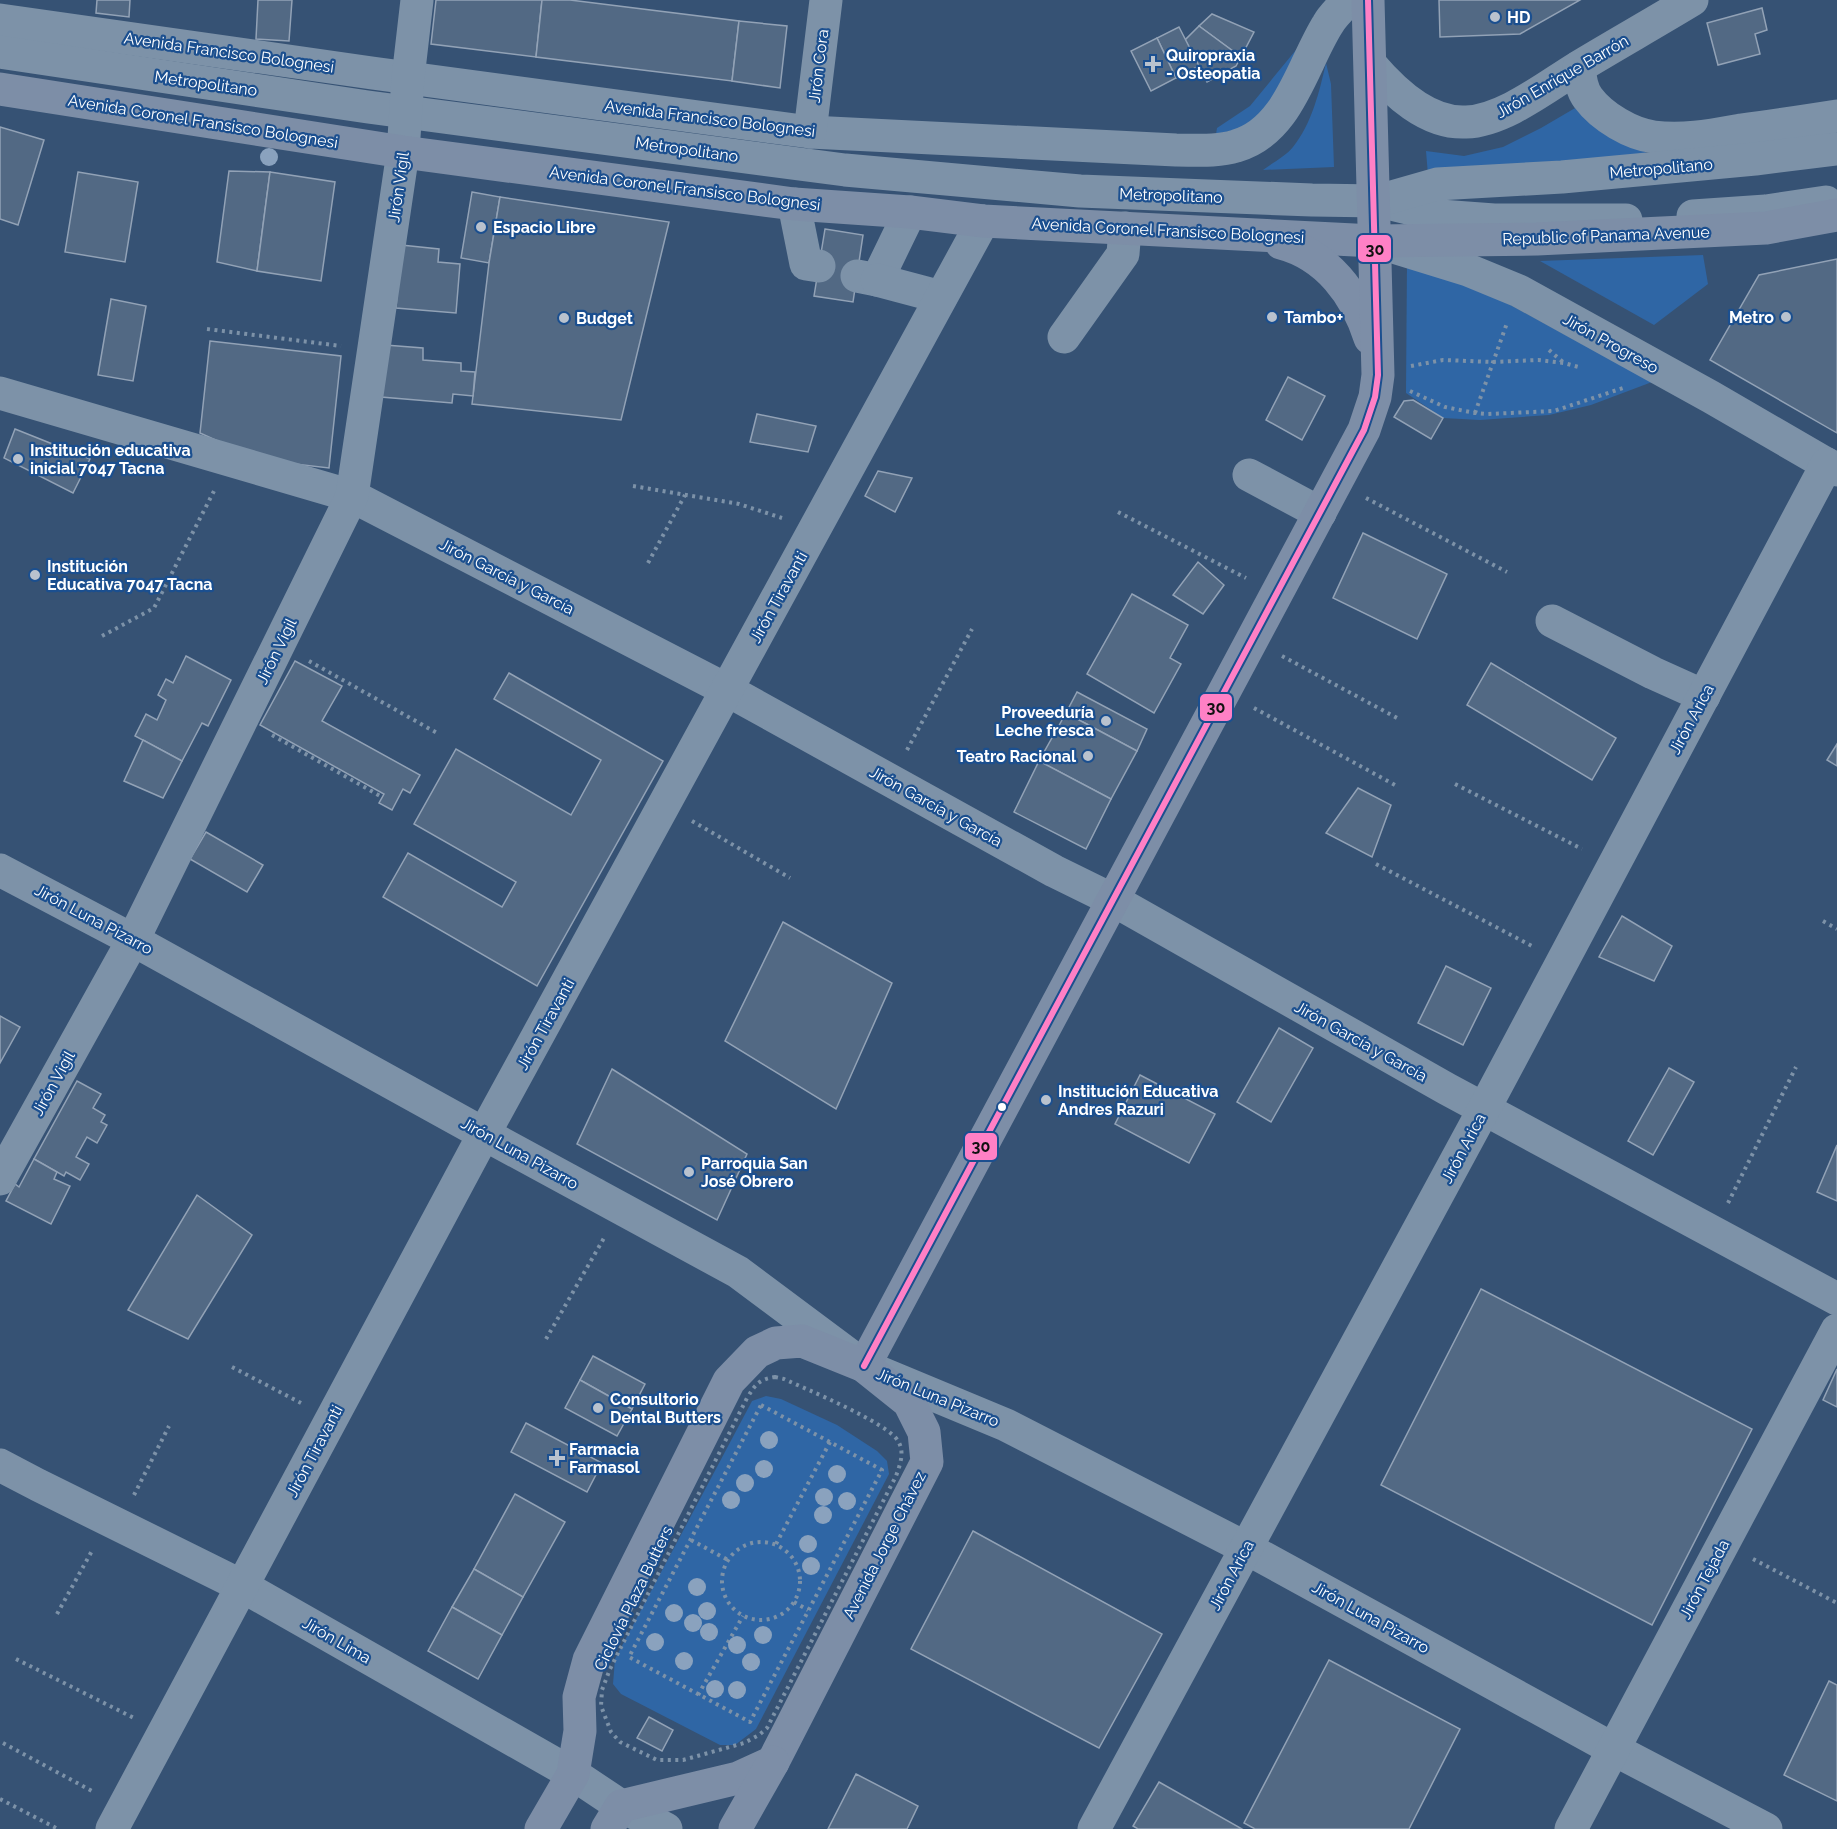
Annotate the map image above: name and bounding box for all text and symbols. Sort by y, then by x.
place label: HD [1507,8,1530,27]
marker: HD [1488,10,1502,24]
street label: Avenida Francisco Bolognesi [123,28,335,77]
street label: Jirón Cora [805,28,832,104]
street label: Jirón Enrique Barrón [1493,31,1632,122]
place label: Quiropraxia - Osteopatia [1166,46,1260,83]
marker: Quiropraxia - Osteopatia [1144,55,1162,73]
street label: Metropolitano [153,67,259,100]
street label: Avenida Coronel Fransisco Bolognesi [67,91,339,152]
street label: Avenida Francisco Bolognesi [604,96,816,141]
street label: Metropolitano [634,133,740,166]
street label: Jirón Vigil [384,150,413,224]
street label: Metropolitano [1609,155,1713,182]
street label: Avenida Coronel Fransisco Bolognesi [548,162,822,215]
street label: Metropolitano [1119,184,1223,207]
street label: Avenida Coronel Fransisco Bolognesi [1031,214,1305,247]
place label: Espacio Libre [493,218,596,237]
marker: Espacio Libre [474,220,488,234]
street label: Republic of Panama Avenue [1502,222,1710,249]
line badge: 30 [1357,234,1392,263]
text: 30 [1366,240,1385,259]
place label: Tambo+ [1284,308,1343,327]
place label: Metro [1729,308,1774,327]
place label: Budget [576,309,633,328]
street label: Jirón Progreso [1560,309,1662,377]
marker: Tambo+ [1265,310,1279,324]
marker: Metro [1779,310,1793,324]
marker: Budget [557,311,571,325]
place label: Institución educativa inicial 7047 Tacna [30,441,191,478]
marker: Institución educativa inicial 7047 Tacna [11,452,25,466]
street label: Jirón García y García [436,534,577,619]
street label: Jirón Tiravanti [746,548,811,646]
place label: Institución Educativa 7047 Tacna [47,557,213,594]
marker: Institución Educativa 7047 Tacna [28,568,42,582]
street label: Jirón Vigil [252,615,301,687]
street label: Jirón Arica [1665,681,1718,757]
line badge: 30 [1199,693,1233,722]
text: 30 [1207,698,1226,717]
place label: Proveeduría Leche fresca [995,703,1094,740]
marker: Proveeduría Leche fresca [1099,714,1113,728]
place label: Teatro Racional [957,747,1077,766]
marker: Teatro Racional [1081,749,1095,763]
street label: Jirón García y García [866,762,1005,851]
street label: Jirón Luna Pizarro [31,880,156,959]
street label: Jirón Tiravanti [513,975,578,1073]
street label: Jirón García y García [1291,997,1430,1086]
street label: Jirón Vigil [28,1047,79,1119]
place label: Institución Educativa Andres Razuri [1058,1082,1218,1119]
marker: Institución Educativa Andres Razuri [1039,1093,1053,1107]
unlabelled marker [996,1101,1008,1113]
street label: Jirón Arica [1437,1110,1490,1186]
street label: Jirón Luna Pizarro [458,1113,582,1193]
line badge: 30 [964,1132,998,1161]
text: 30 [972,1137,991,1156]
place label: Parroquia San José Obrero [701,1154,808,1191]
marker: Parroquia San José Obrero [682,1165,696,1179]
street label: Jirón Luna Pizarro [874,1364,1002,1431]
place label: Consultorio Dental Butters [610,1390,721,1427]
marker: Consultorio Dental Butters [591,1401,605,1415]
street label: Jirón Tiravanti [282,1402,347,1500]
place label: Farmacia Farmasol [569,1440,641,1477]
marker: Farmacia Farmasol [550,1451,564,1465]
street label: Avenida Jorge Chávez [839,1468,930,1622]
street label: Ciclovía Plaza Butters [590,1522,677,1674]
street label: Jirón Tejada [1676,1536,1733,1622]
street label: Jirón Arica [1205,1537,1258,1613]
street label: Jirón Luna Pizarro [1309,1577,1433,1657]
street label: Jirón Lima [299,1613,374,1668]

